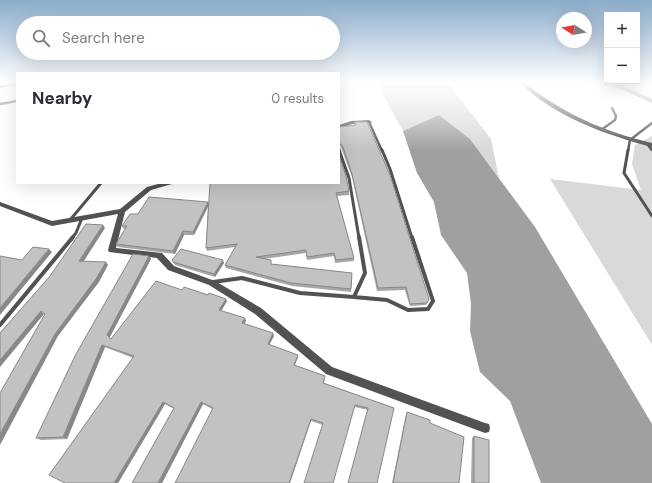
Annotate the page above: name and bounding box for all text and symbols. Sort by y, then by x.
north arrow [556,12,592,48]
map controls [604,12,640,84]
button: + [604,12,640,48]
search box [16,16,340,60]
icon: search [30,27,52,49]
text: Search here [62,28,145,48]
button: − [604,48,640,84]
text: Nearby [32,87,92,109]
text: 0 results [271,90,324,107]

